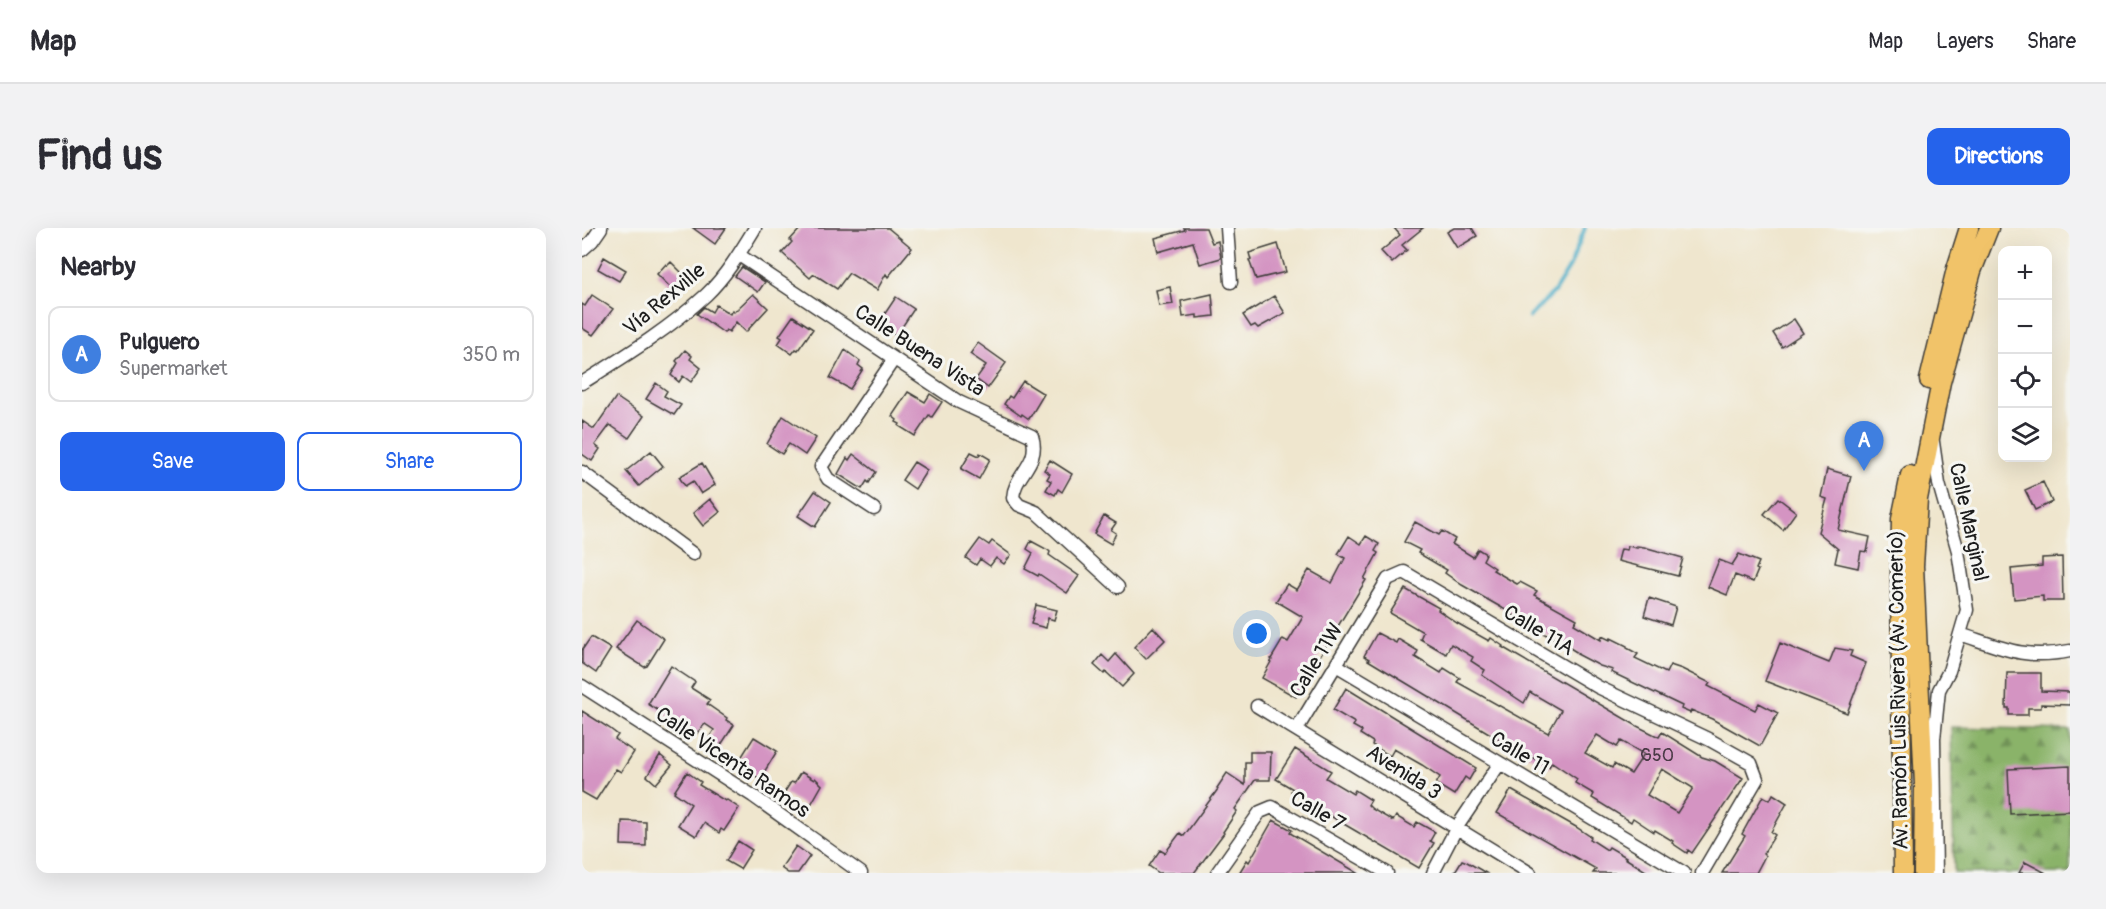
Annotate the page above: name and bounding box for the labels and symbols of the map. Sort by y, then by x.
street label: Vía Rexville [618,257,712,342]
street label: Calle Buena Vista [849,298,990,403]
pin: A [1844,422,1884,471]
street label: Calle Marginal [1943,460,1994,584]
street label: Av. Ramón Luis Rivera (Av. Comerío) [1882,530,1915,850]
street label: Calle 11A [1498,599,1579,662]
street label: Calle 11W [1284,618,1349,702]
your location [1242,619,1271,648]
street label: Calle Vicenta Ramos [650,701,815,824]
street label: Calle 11 [1485,725,1554,781]
street label: Avenida 3 [1361,739,1446,806]
house number: G50 [1640,744,1674,767]
street label: Calle 7 [1286,785,1350,838]

